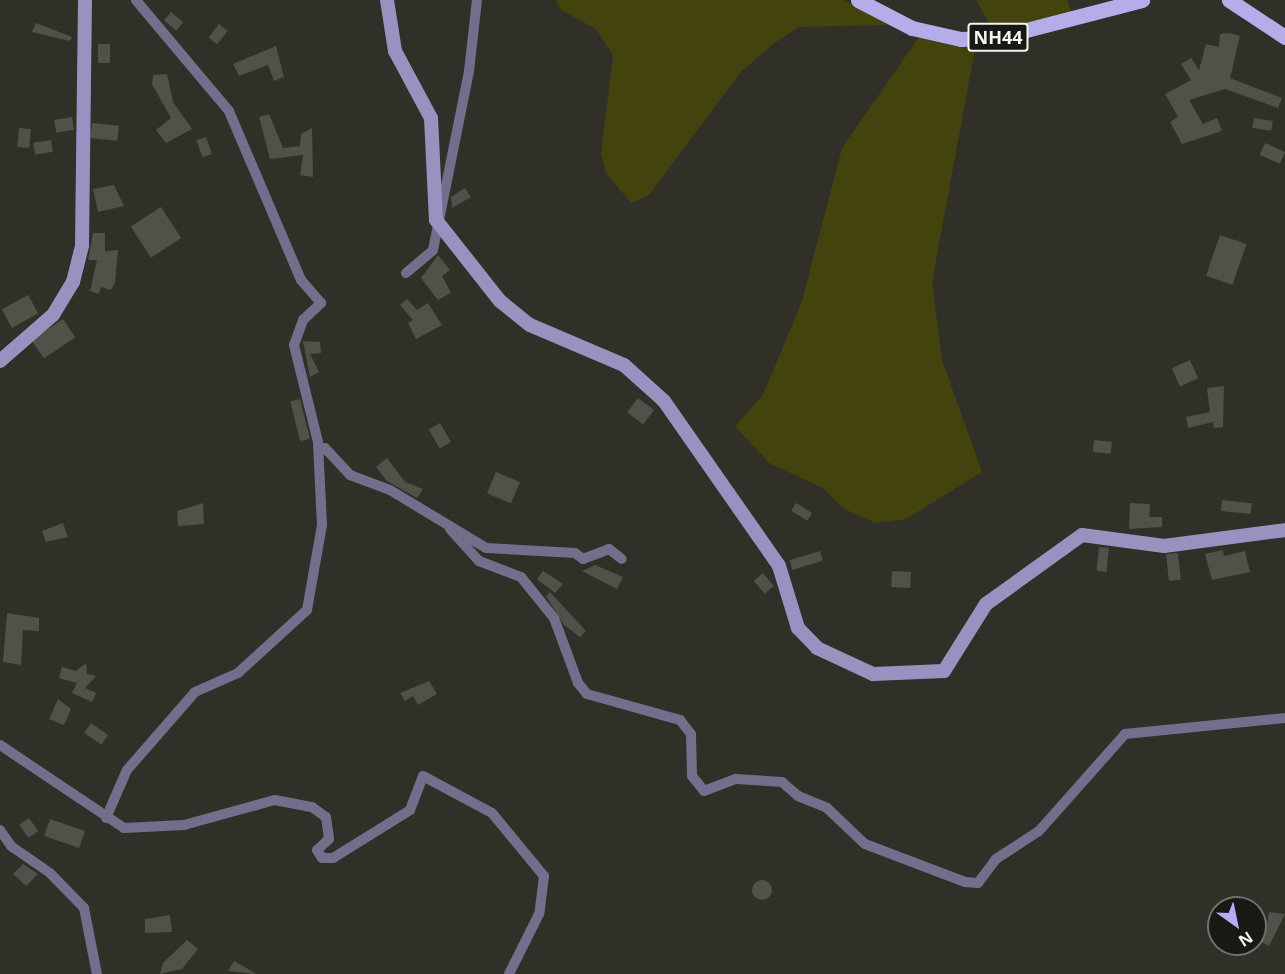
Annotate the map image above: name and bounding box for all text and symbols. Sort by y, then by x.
road number: NH44 [966,22,1030,52]
north arrow [1207,896,1267,956]
text: N [1234,927,1257,952]

